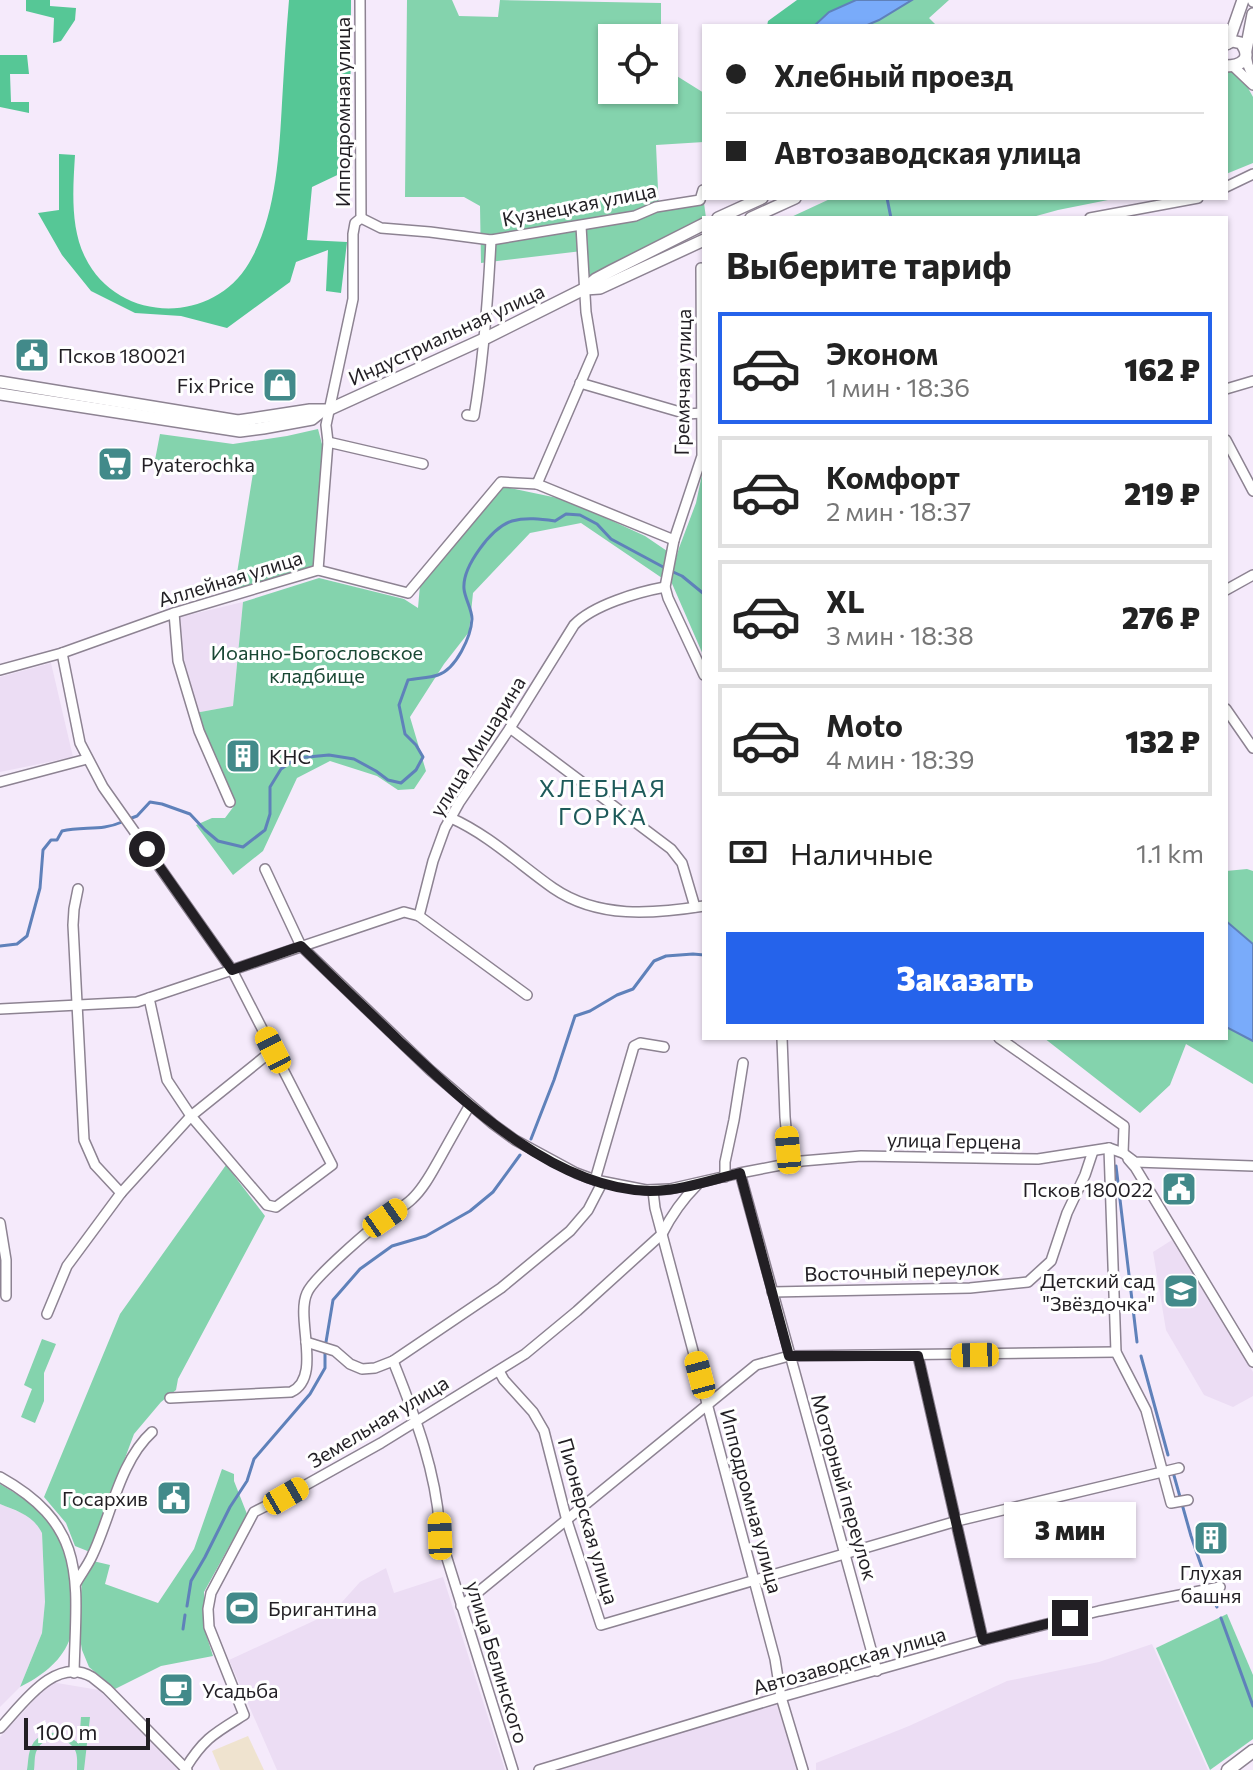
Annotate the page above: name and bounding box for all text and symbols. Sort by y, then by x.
street label: Ипподромная улица [330,17,354,207]
map controls [598,24,678,104]
button: locate [598,24,678,104]
text: Хлебный проезд [774,56,1013,93]
text: Автозаводская улица [774,133,1081,170]
street label: Кузнецкая улица [500,177,658,231]
text: Выберите тариф [726,242,1011,286]
street label: Индустриальная улица [344,278,548,390]
street label: Гремячая улица [669,308,695,456]
icon: car [730,332,802,404]
text: Эконом [826,334,938,371]
public building icon: Псков 180021 [13,336,51,374]
place label: Псков 180021 [58,343,186,367]
text: 162 ₽ [1124,350,1200,387]
shop icon: Fix Price [261,366,299,404]
text: 1 мин · 18:36 [826,371,970,402]
place label: Fix Price [177,373,254,397]
supermarket icon: Pyaterochka [96,445,134,483]
place label: Pyaterochka [141,452,255,476]
icon: car [730,456,802,528]
text: Комфорт [826,458,960,495]
text: 219 ₽ [1124,474,1200,511]
text: 2 мин · 18:37 [826,495,971,526]
street label: Аллейная улица [155,545,305,611]
icon: car [730,580,802,652]
text: XL [826,582,865,619]
text: 276 ₽ [1122,598,1200,635]
text: 3 мин · 18:38 [826,619,974,650]
park label: Иоанно-Богословское кладбище [211,640,423,687]
street label: улица Мишарина [424,671,530,821]
icon: car [730,704,802,776]
text: Moto [826,706,903,743]
text: 132 ₽ [1125,722,1200,759]
building icon: КНС [224,737,262,775]
text: 4 мин · 18:39 [826,743,975,774]
place label: КНС [269,744,311,768]
district label: ХЛЕБНАЯ ГОРКА [539,773,667,830]
icon: cash [726,830,770,874]
route start [129,831,165,867]
text: Наличные [790,834,933,871]
text: 1.1 km [1136,837,1204,868]
button: Заказать [726,932,1204,1024]
car [251,1023,295,1077]
car [774,1125,802,1175]
street label: улица Герцена [887,1127,1021,1153]
public building icon: Псков 180022 [1160,1170,1198,1208]
place label: Псков 180022 [1023,1177,1153,1201]
car [358,1194,412,1242]
street label: Восточный переулок [804,1255,1000,1285]
place label: Детский сад "Звёздочка" [1040,1268,1155,1315]
school or university icon: Детский сад "Звёздочка" [1162,1272,1200,1310]
car [951,1343,999,1367]
car [682,1349,718,1401]
street label: Земельная улица [304,1370,452,1472]
street label: Моторный переулок [807,1391,883,1583]
street label: Ипподромная улица [716,1406,788,1596]
street label: Пионерская улица [554,1435,624,1607]
car [259,1474,313,1518]
public building icon: Госархив [155,1479,193,1517]
place label: Госархив [62,1486,148,1510]
callout: 3 мин [1004,1502,1136,1558]
car [427,1512,453,1560]
text: 3 мин [1035,1514,1105,1545]
building icon: Глухая башня [1192,1519,1230,1557]
place label: Глухая башня [1180,1560,1242,1607]
street label: улица Белинского [462,1578,534,1746]
sports icon: Бригантина [223,1589,261,1627]
place label: Бригантина [268,1596,377,1620]
route end [1052,1600,1088,1636]
street label: Автозаводская улица [750,1621,948,1699]
cafe icon: Усадьба [157,1671,195,1709]
place label: Усадьба [202,1678,278,1702]
scale bar [24,1714,150,1750]
text: 100 m [36,1718,98,1745]

